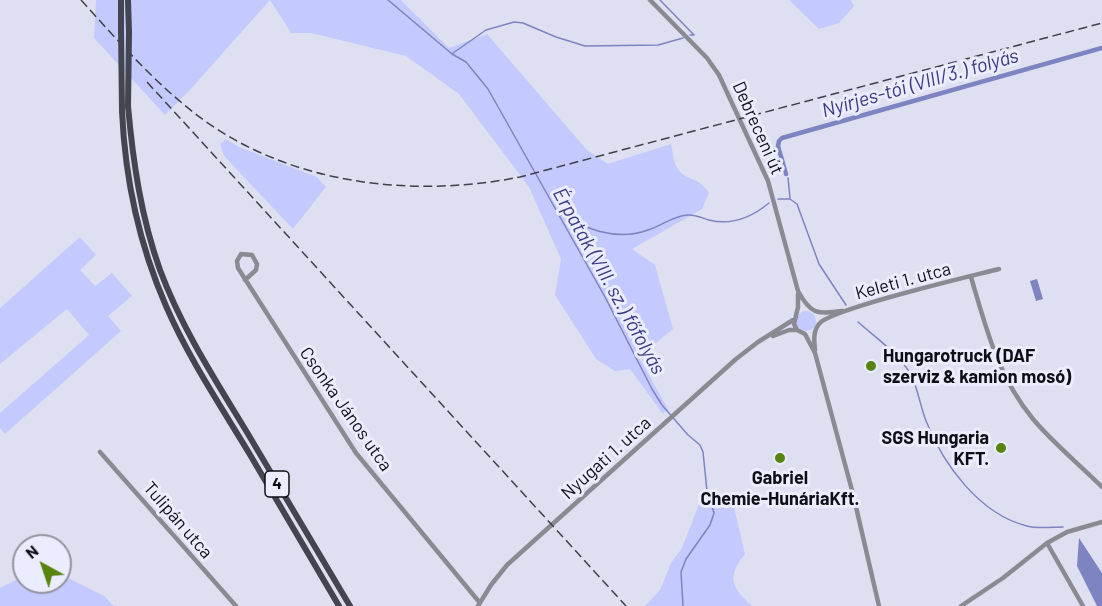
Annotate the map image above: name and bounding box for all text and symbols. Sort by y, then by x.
water label: Nyírjes-tói (VIII/3.) folyás [819,43,1021,123]
street label: Debreceni út [728,78,788,178]
water label: Érpatak (VIII. sz.) főfolyás [548,184,670,378]
street label: Keleti 1. utca [853,258,953,304]
street label: Csonka János utca [295,343,397,475]
place label: Hungarotruck (DAF szerviz & kamion mosó) [883,345,1071,388]
marker: Hungarotruck (DAF szerviz & kamion mosó) [864,359,878,373]
street label: Nyugati 1. utca [557,412,655,504]
place label: SGS Hungaria KFT. [882,427,989,470]
marker: SGS Hungaria KFT. [994,441,1008,455]
marker: Gabriel Chemie-HunáriaKft. [773,451,787,465]
place label: Gabriel Chemie-HunáriaKft. [701,467,859,510]
road number: 4 [265,471,289,497]
street label: Tulipán utca [139,477,217,563]
north arrow [12,534,72,594]
text: N [21,541,42,562]

